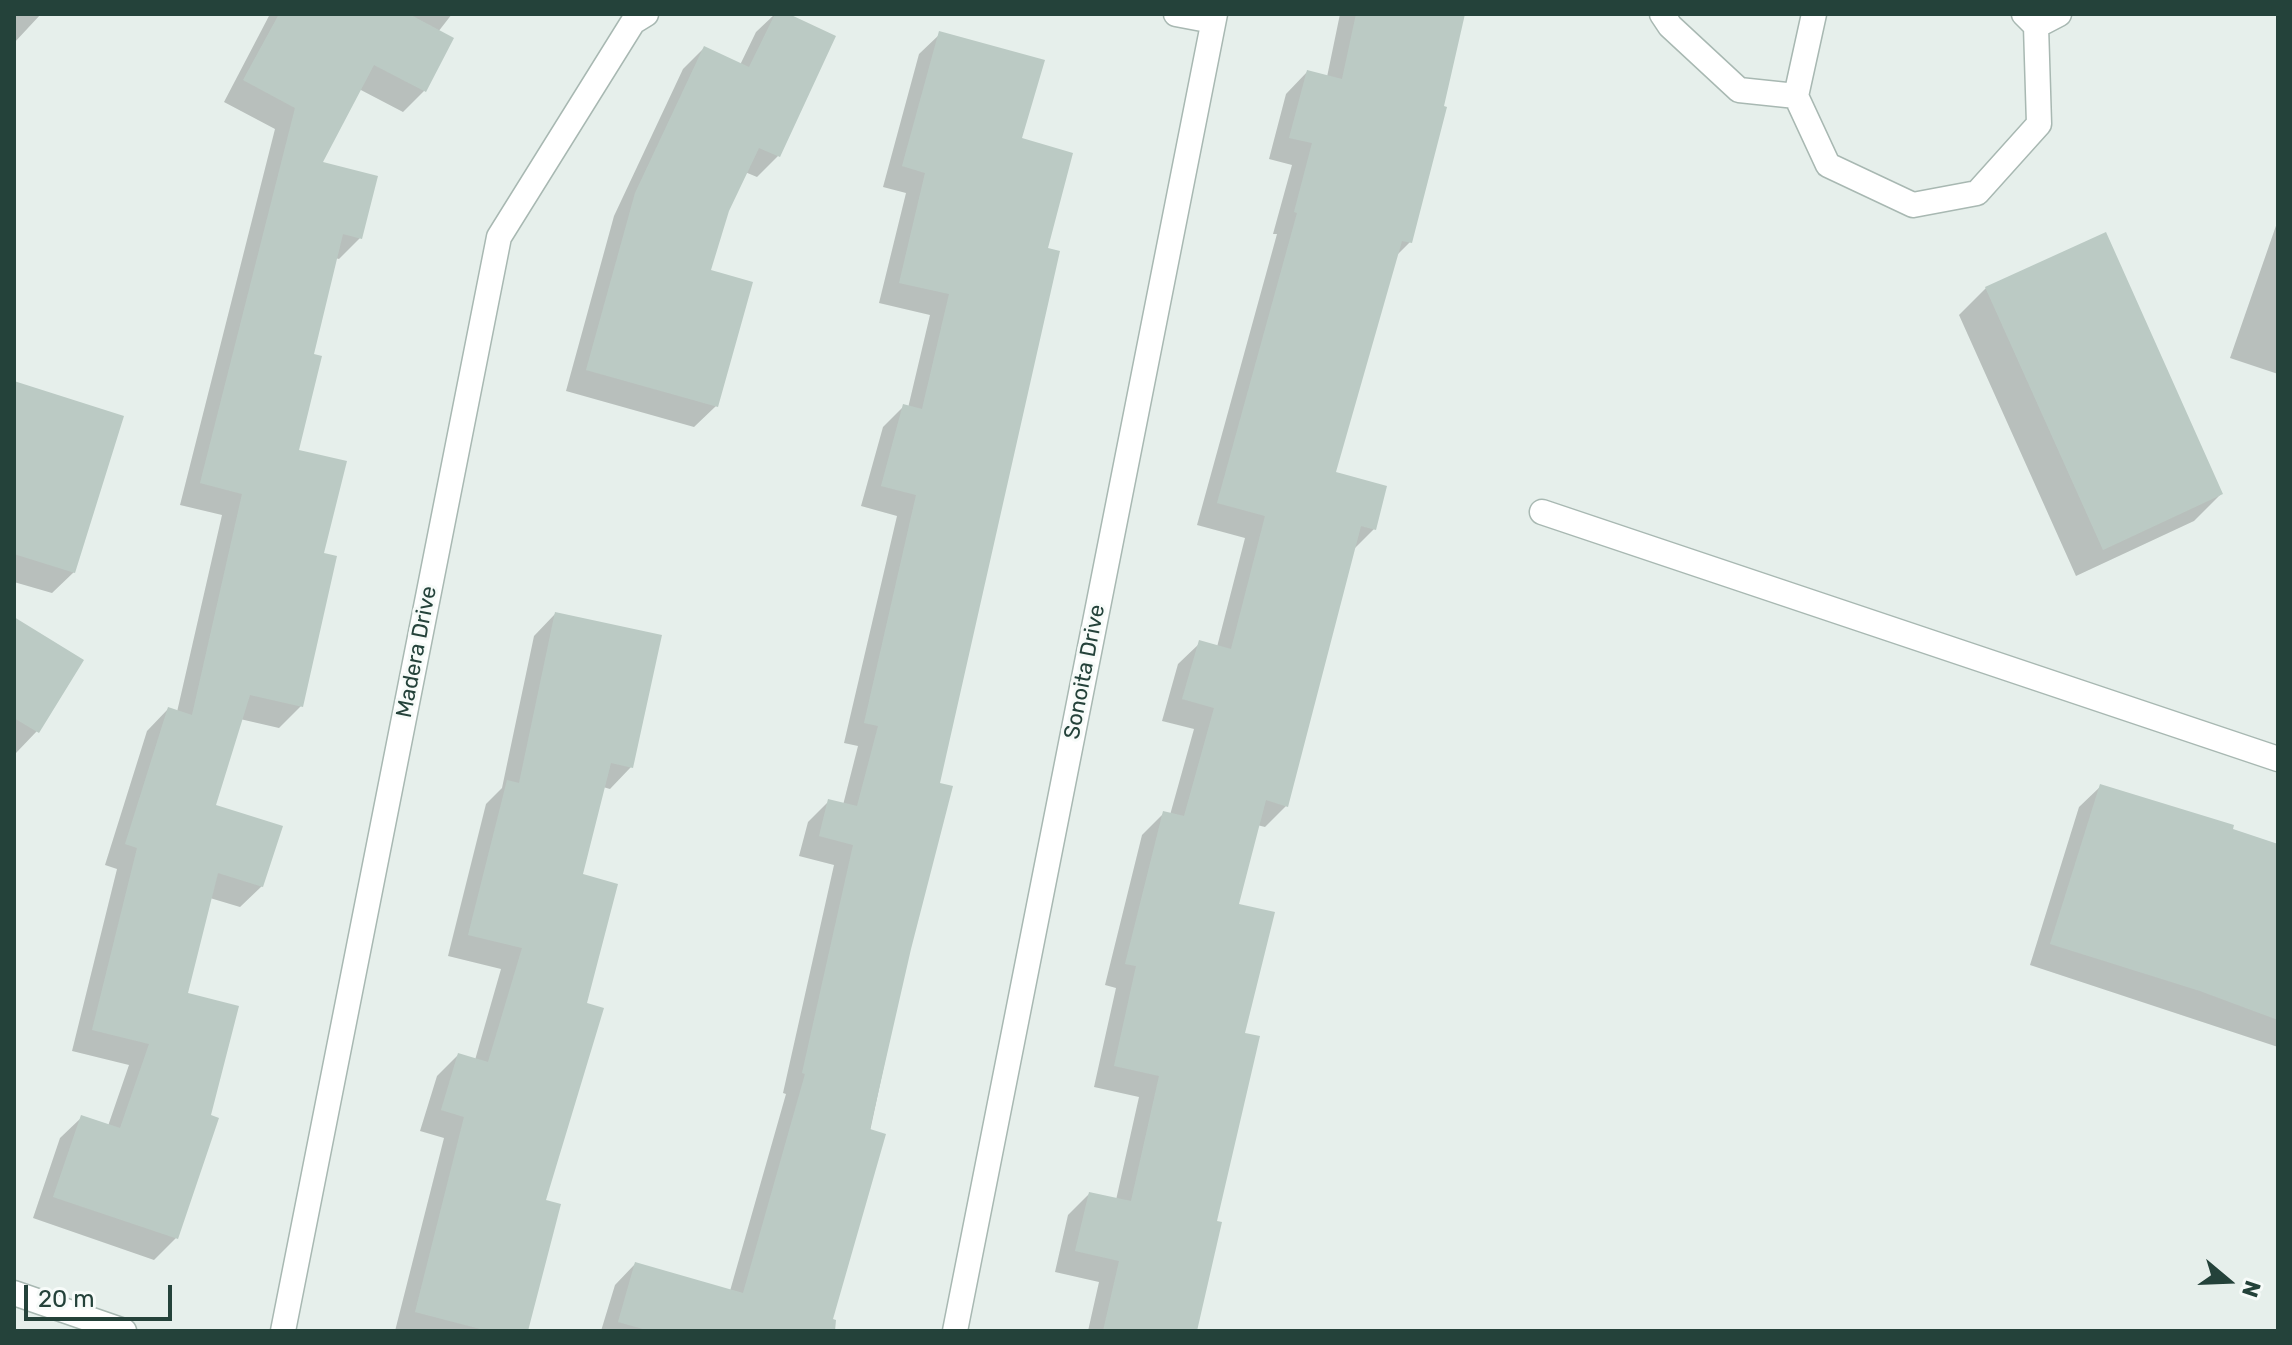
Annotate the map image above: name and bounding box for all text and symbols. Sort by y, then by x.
street label: Madera Drive [391,584,443,720]
street label: Sonoita Drive [1059,602,1111,742]
north arrow [2188,1241,2268,1321]
scale bar [28,1269,176,1319]
text: N [2236,1277,2267,1301]
text: 20 m [38,1285,95,1313]

